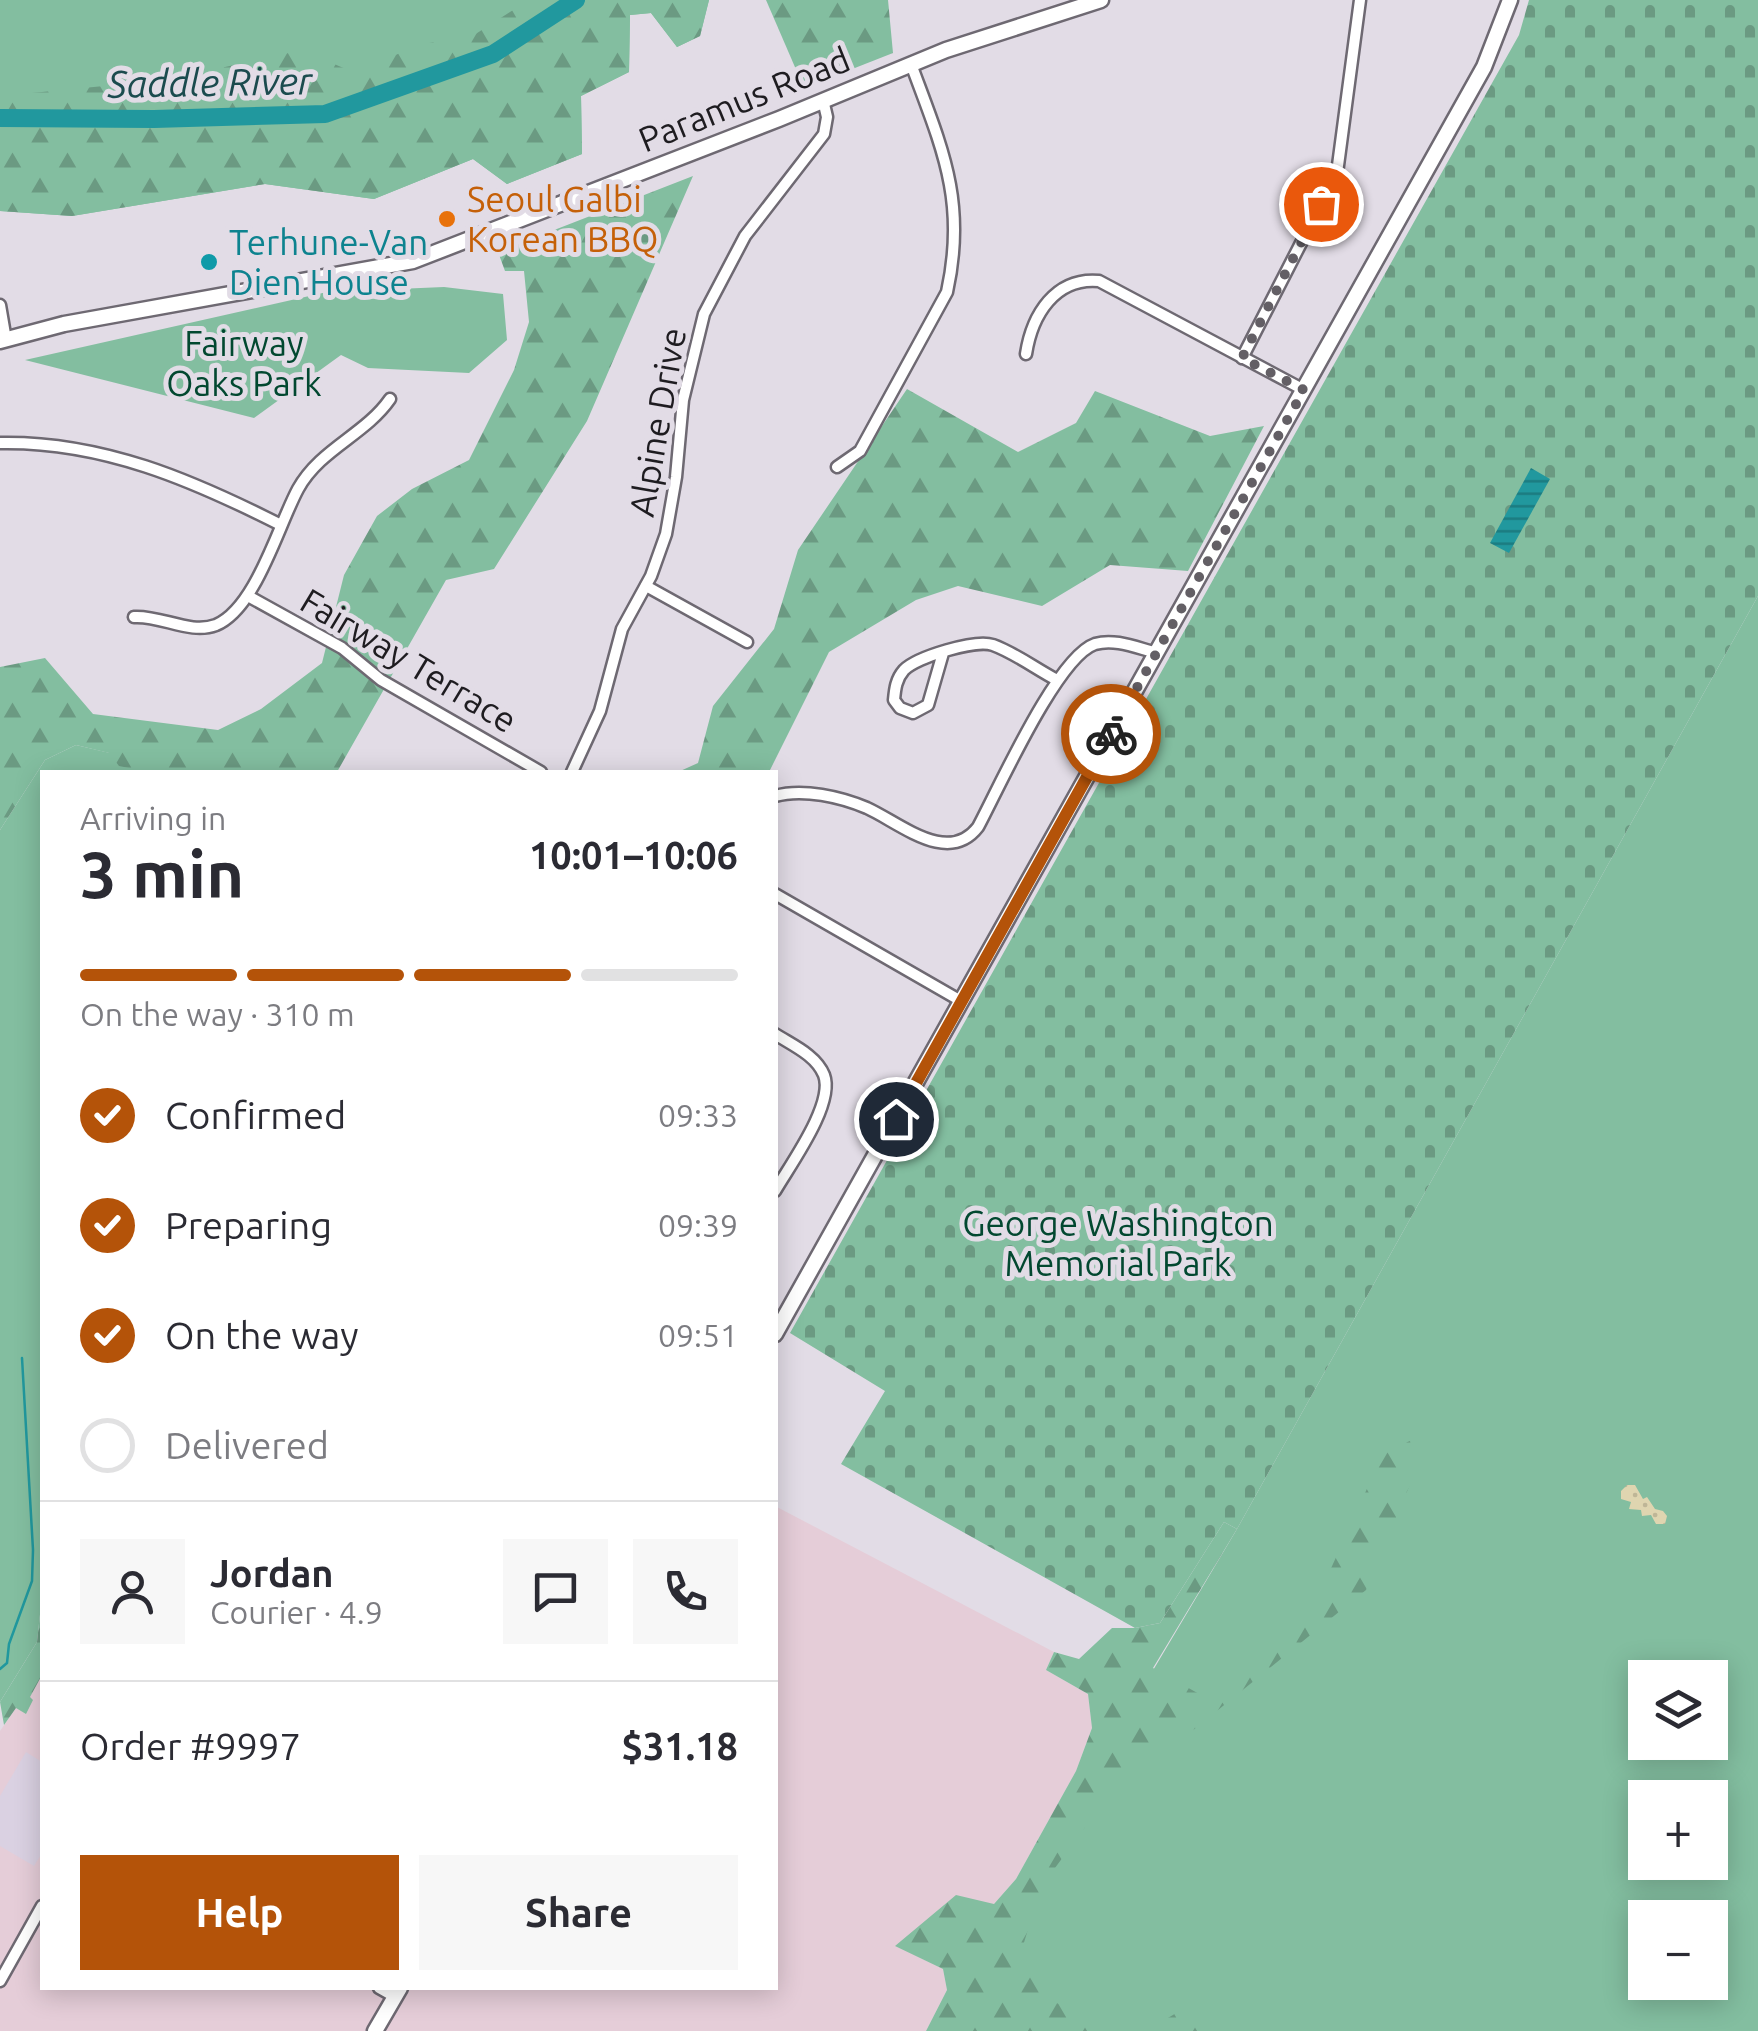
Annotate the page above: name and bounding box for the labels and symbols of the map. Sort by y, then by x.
street label: Paramus Road [633,39,855,159]
water label: Saddle River [106,59,314,105]
pin [1279,162,1364,247]
place label: Seoul Galbi Korean BBQ [467,179,659,259]
marker: Seoul Galbi Korean BBQ [436,208,458,230]
place label: Terhune-Van Dien House [229,222,428,302]
marker: Terhune-Van Dien House [198,251,220,273]
park label: Fairway Oaks Park [166,323,322,403]
street label: Alpine Drive [621,324,693,520]
street label: Fairway Terrace [294,580,524,740]
courier [1061,684,1161,784]
pin [854,1077,939,1162]
park label: George Washington Memorial Park [962,1203,1274,1283]

